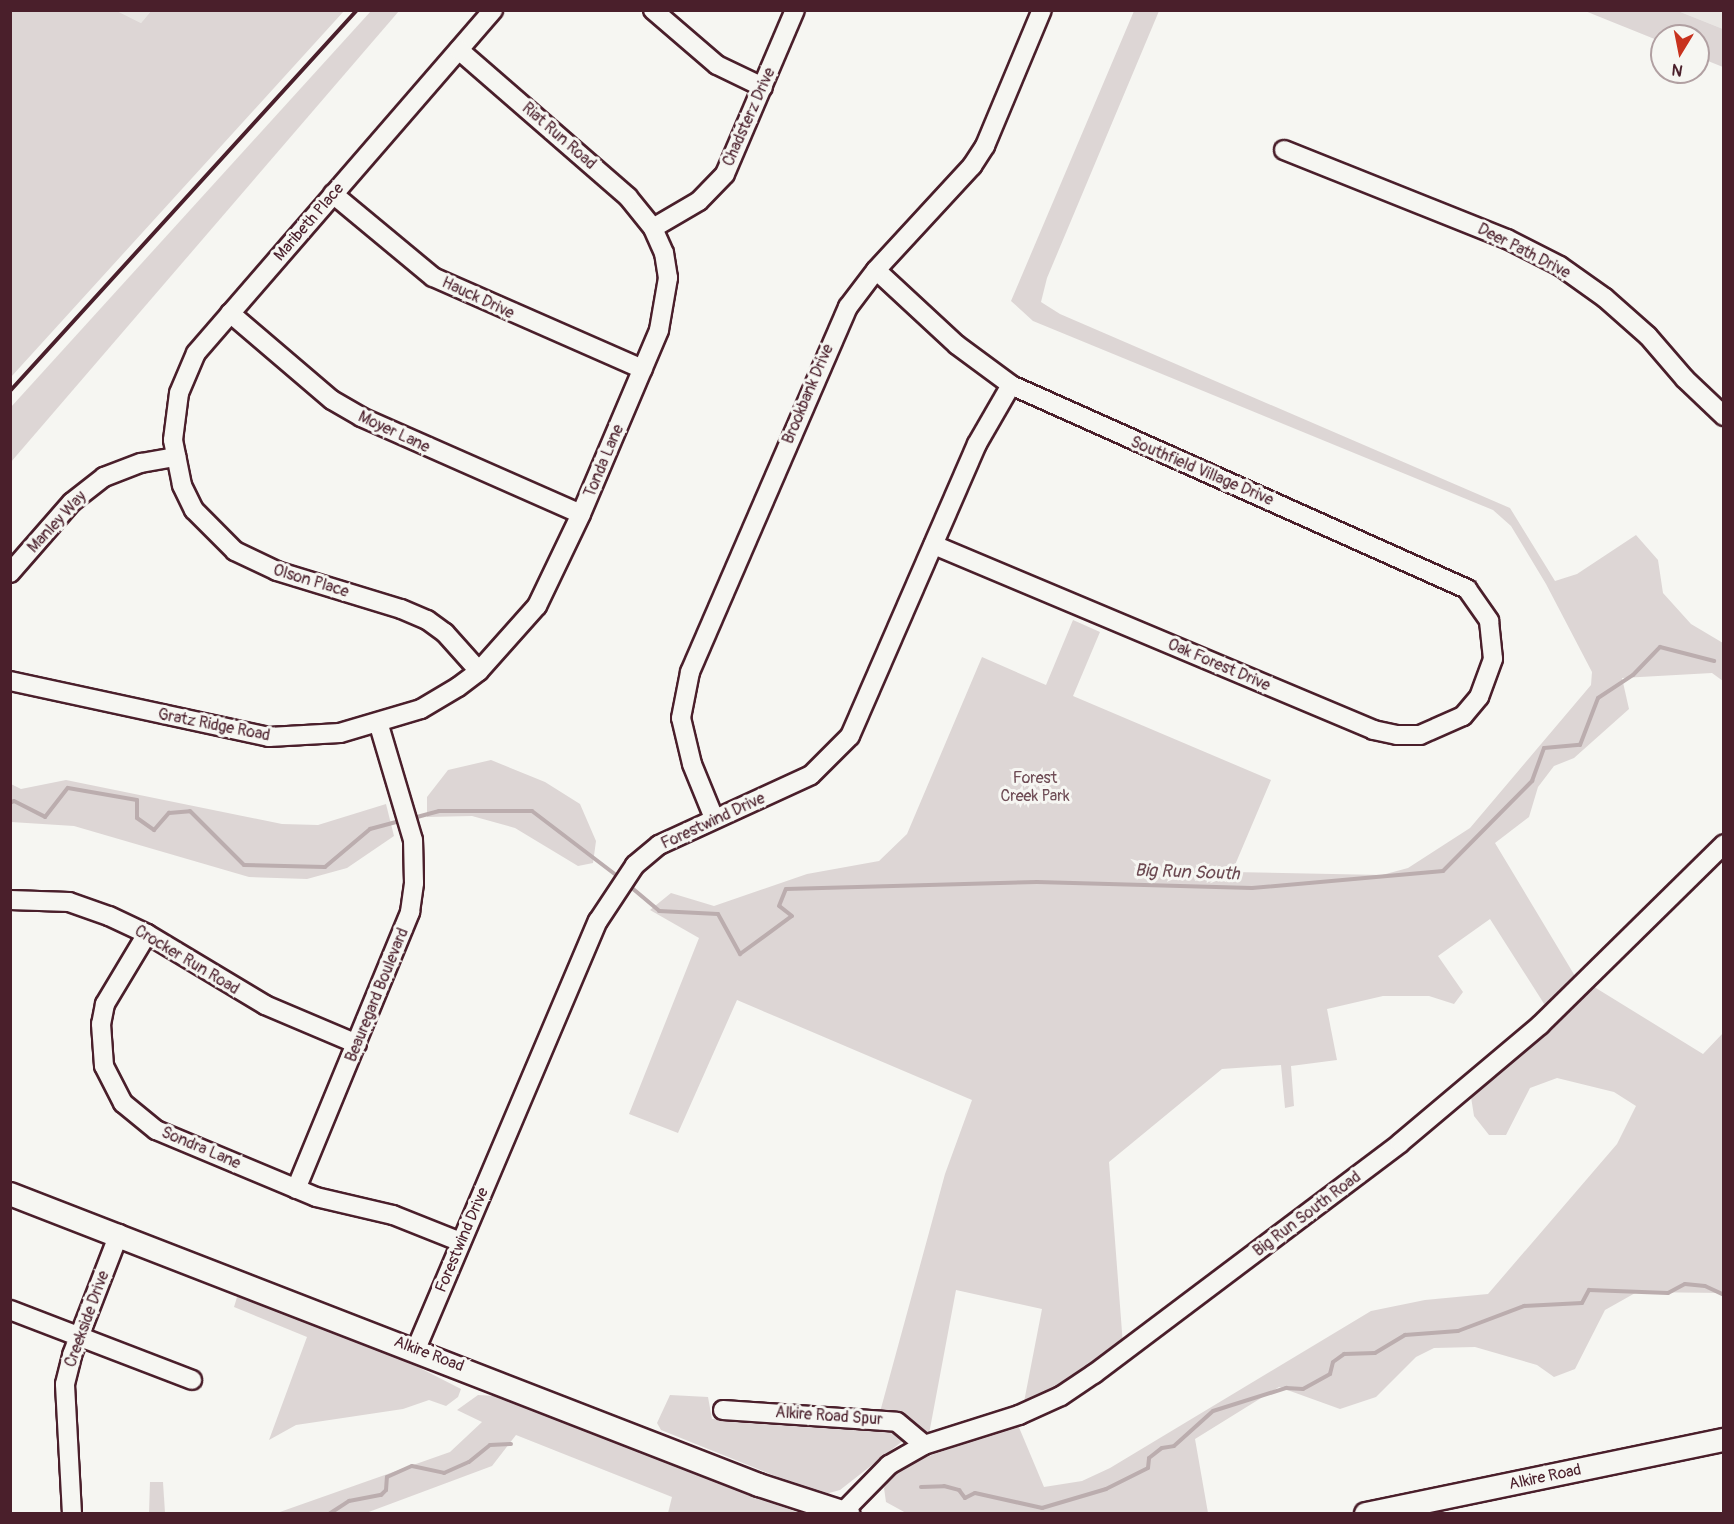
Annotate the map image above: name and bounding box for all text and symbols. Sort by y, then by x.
north arrow [1650,24,1710,84]
text: N [1670,59,1684,81]
street label: Chadsterz Drive [719,65,779,169]
street label: Riat Run Road [518,99,600,173]
street label: Maribeth Place [270,179,348,265]
street label: Deer Path Drive [1474,219,1574,283]
street label: Hauck Drive [439,273,517,323]
street label: Brookbank Drive [778,341,838,447]
street label: Moyer Lane [355,407,433,457]
street label: Tonda Lane [580,422,628,500]
street label: Southfield Village Drive [1128,432,1276,510]
street label: Manley Way [24,487,90,557]
street label: Olson Place [271,560,351,602]
street label: Oak Forest Drive [1165,635,1273,695]
street label: Gratz Ridge Road [156,705,272,745]
park label: Forest Creek Park [1000,768,1070,806]
street label: Forestwind Drive [658,789,768,853]
water label: Big Run South [1134,860,1240,886]
street label: Crocker Run Road [131,921,243,999]
street label: Beauregard Boulevard [341,925,413,1065]
street label: Sondra Lane [158,1123,244,1173]
street label: Big Run South Road [1249,1167,1365,1261]
street label: Forestwind Drive [431,1185,493,1295]
street label: Creekside Drive [61,1268,113,1370]
street label: Alkire Road [391,1332,467,1376]
street label: Alkire Road Spur [775,1403,883,1429]
street label: Alkire Road [1507,1460,1583,1494]

